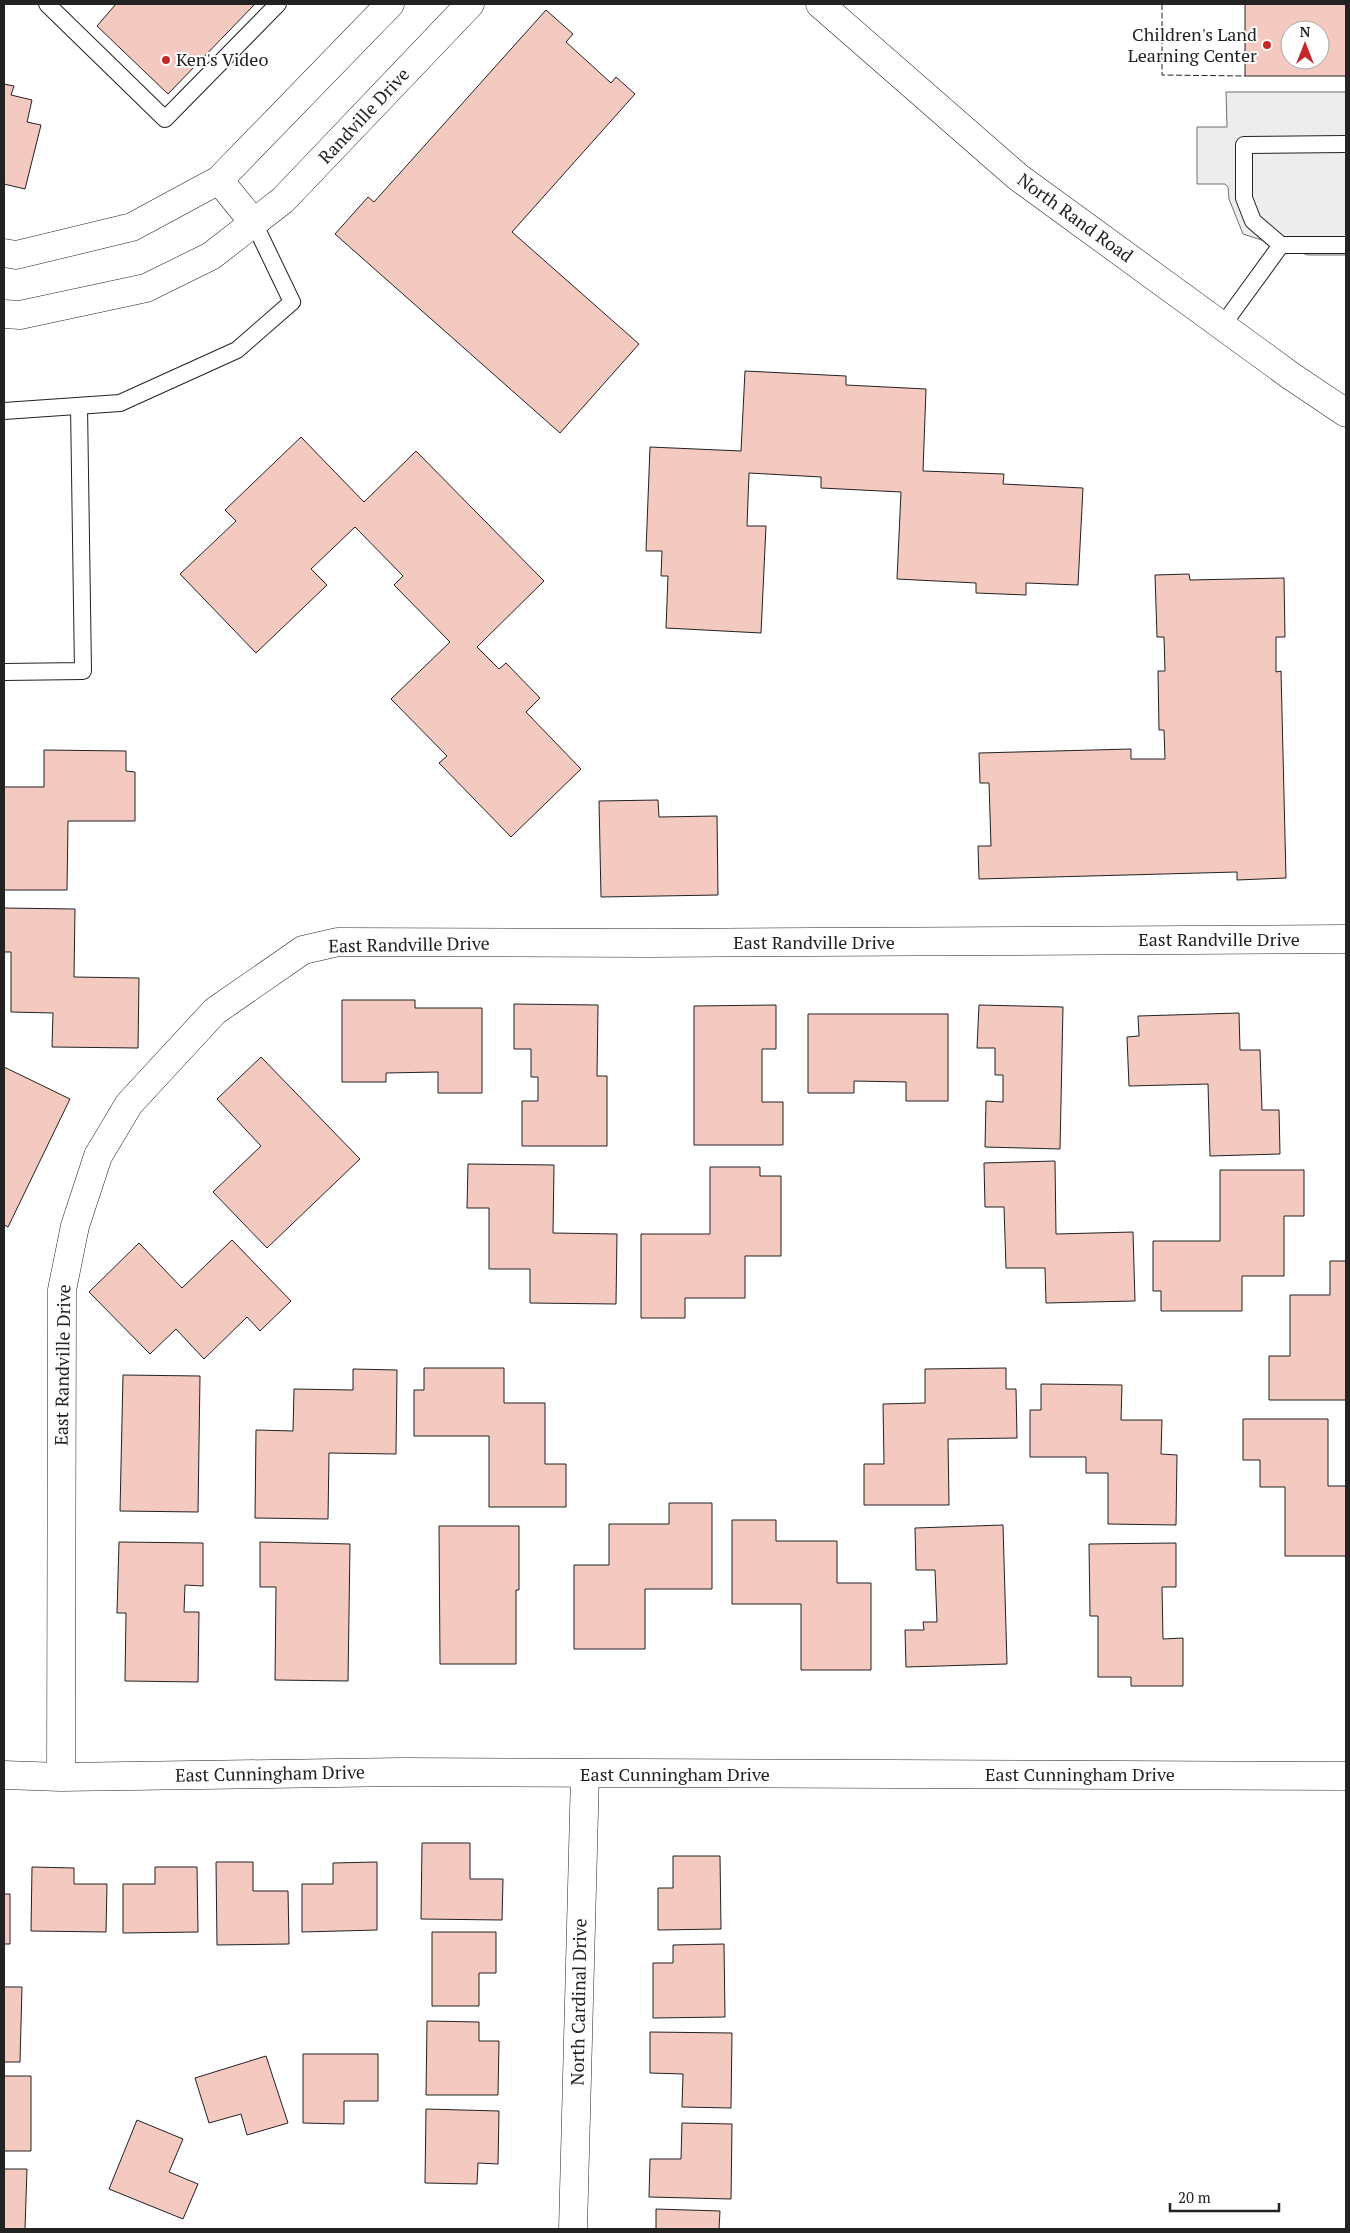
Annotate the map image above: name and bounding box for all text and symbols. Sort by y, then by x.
north arrow [1280,20,1330,70]
place label: Children's Land Learning Center [1128,22,1257,67]
text: N [1300,22,1311,41]
marker: Children's Land Learning Center [1261,39,1273,51]
place label: Ken's Video [176,47,268,71]
marker: Ken's Video [160,54,172,66]
street label: Randville Drive [313,62,414,168]
street label: North Rand Road [1013,167,1138,267]
street label: East Randville Drive [1138,927,1300,951]
street label: East Randville Drive [733,930,895,954]
street label: East Randville Drive [328,931,490,957]
street label: East Randville Drive [49,1284,75,1446]
street label: East Cunningham Drive [175,1759,365,1787]
street label: East Cunningham Drive [580,1762,770,1786]
street label: East Cunningham Drive [985,1762,1175,1786]
street label: North Cardinal Drive [565,1918,591,2086]
scale bar [1170,2180,1279,2212]
text: 20 m [1178,2187,1211,2207]

